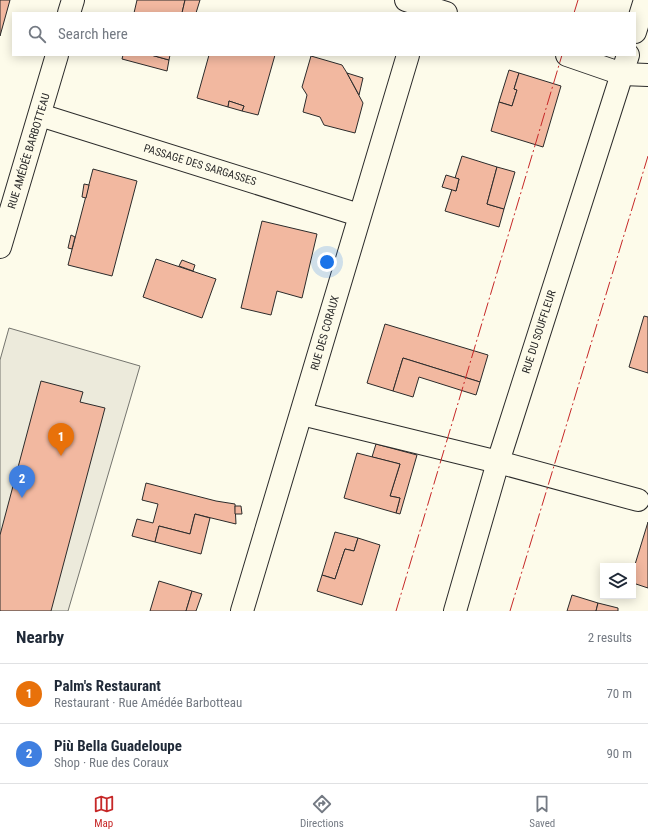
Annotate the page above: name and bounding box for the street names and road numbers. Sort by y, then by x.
street label: RUE AMÉDÉE BARBOTTEAU [5,92,53,210]
street label: PASSAGE DES SARGASSES [142,142,258,188]
street label: RUE DU SOUFFLEUR [519,289,559,375]
street label: RUE DES CORAUX [308,294,342,372]

